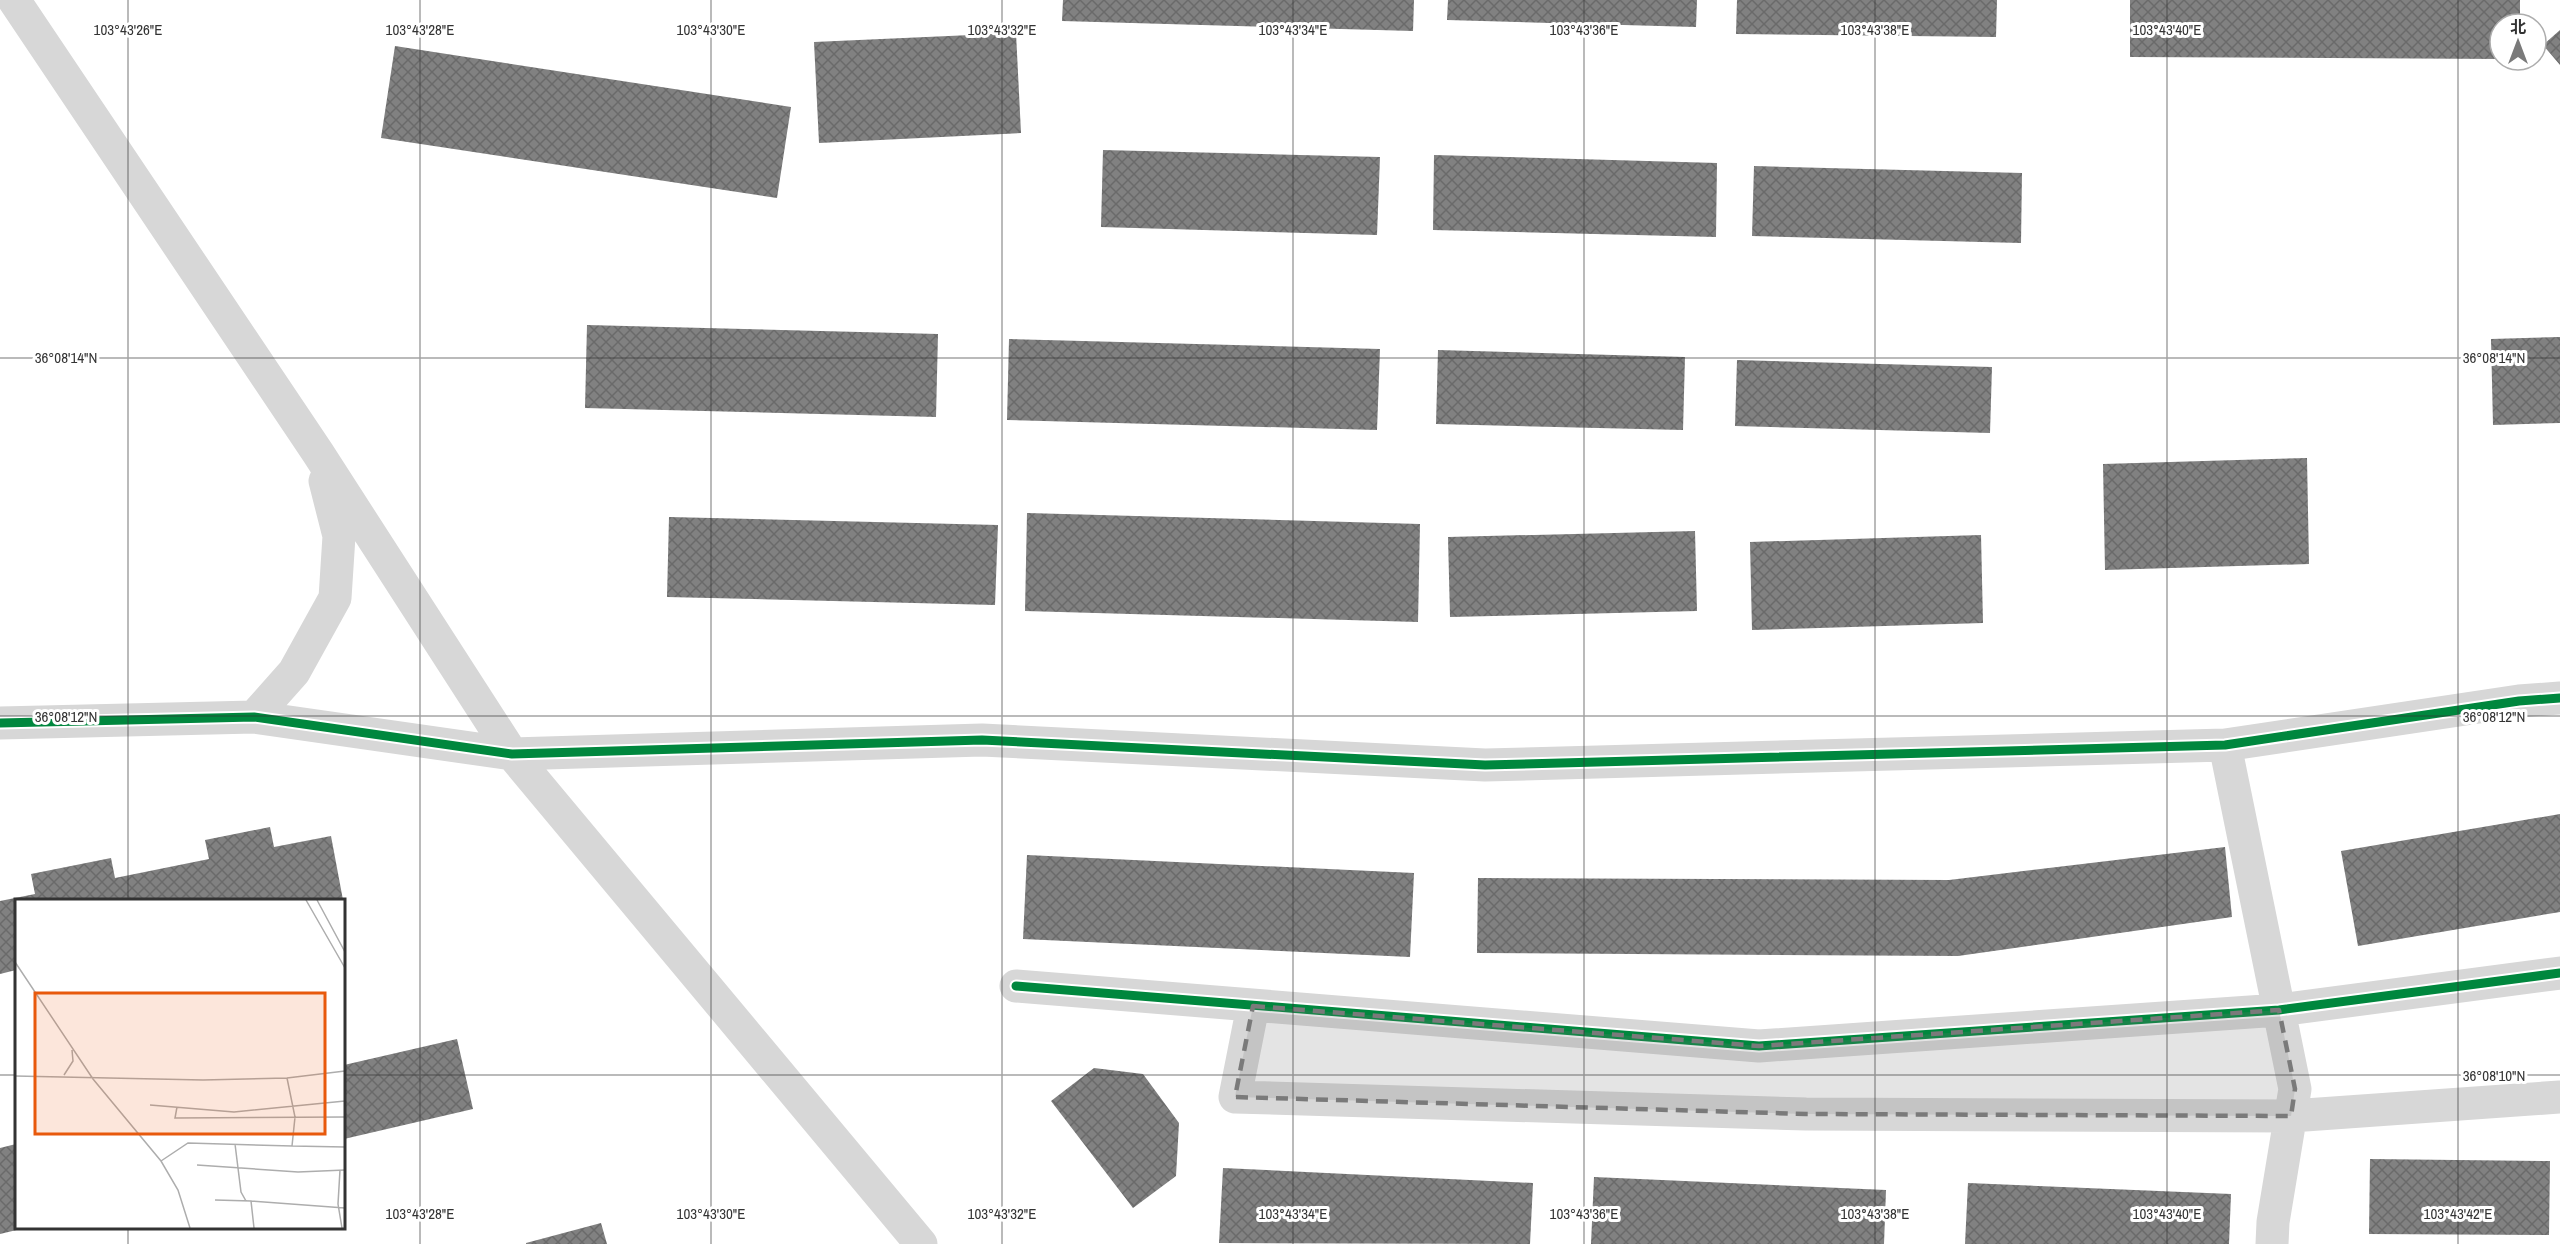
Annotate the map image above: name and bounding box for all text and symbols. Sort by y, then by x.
north arrow [2488,12,2548,72]
text: 北 [2510,16,2526,38]
text: 103°43'26"E [94,19,162,40]
text: 103°43'28"E [386,19,454,40]
text: 103°43'30"E [677,19,745,40]
text: 103°43'32"E [968,19,1036,40]
text: 103°43'34"E [1259,19,1327,40]
text: 103°43'36"E [1550,19,1618,40]
text: 103°43'38"E [1841,19,1909,40]
text: 103°43'40"E [2133,19,2201,40]
text: 36°08'14"N [35,347,97,368]
text: 36°08'14"N [2463,347,2525,368]
text: 36°08'12"N [35,706,97,727]
text: 36°08'12"N [2463,706,2525,727]
inset map [15,899,345,1229]
text: 36°08'10"N [2463,1065,2525,1086]
text: 103°43'28"E [386,1203,454,1224]
text: 103°43'30"E [677,1203,745,1224]
text: 103°43'32"E [968,1203,1036,1224]
text: 103°43'34"E [1259,1203,1327,1224]
text: 103°43'36"E [1550,1203,1618,1224]
text: 103°43'38"E [1841,1203,1909,1224]
text: 103°43'40"E [2133,1203,2201,1224]
text: 103°43'42"E [2424,1203,2492,1224]

